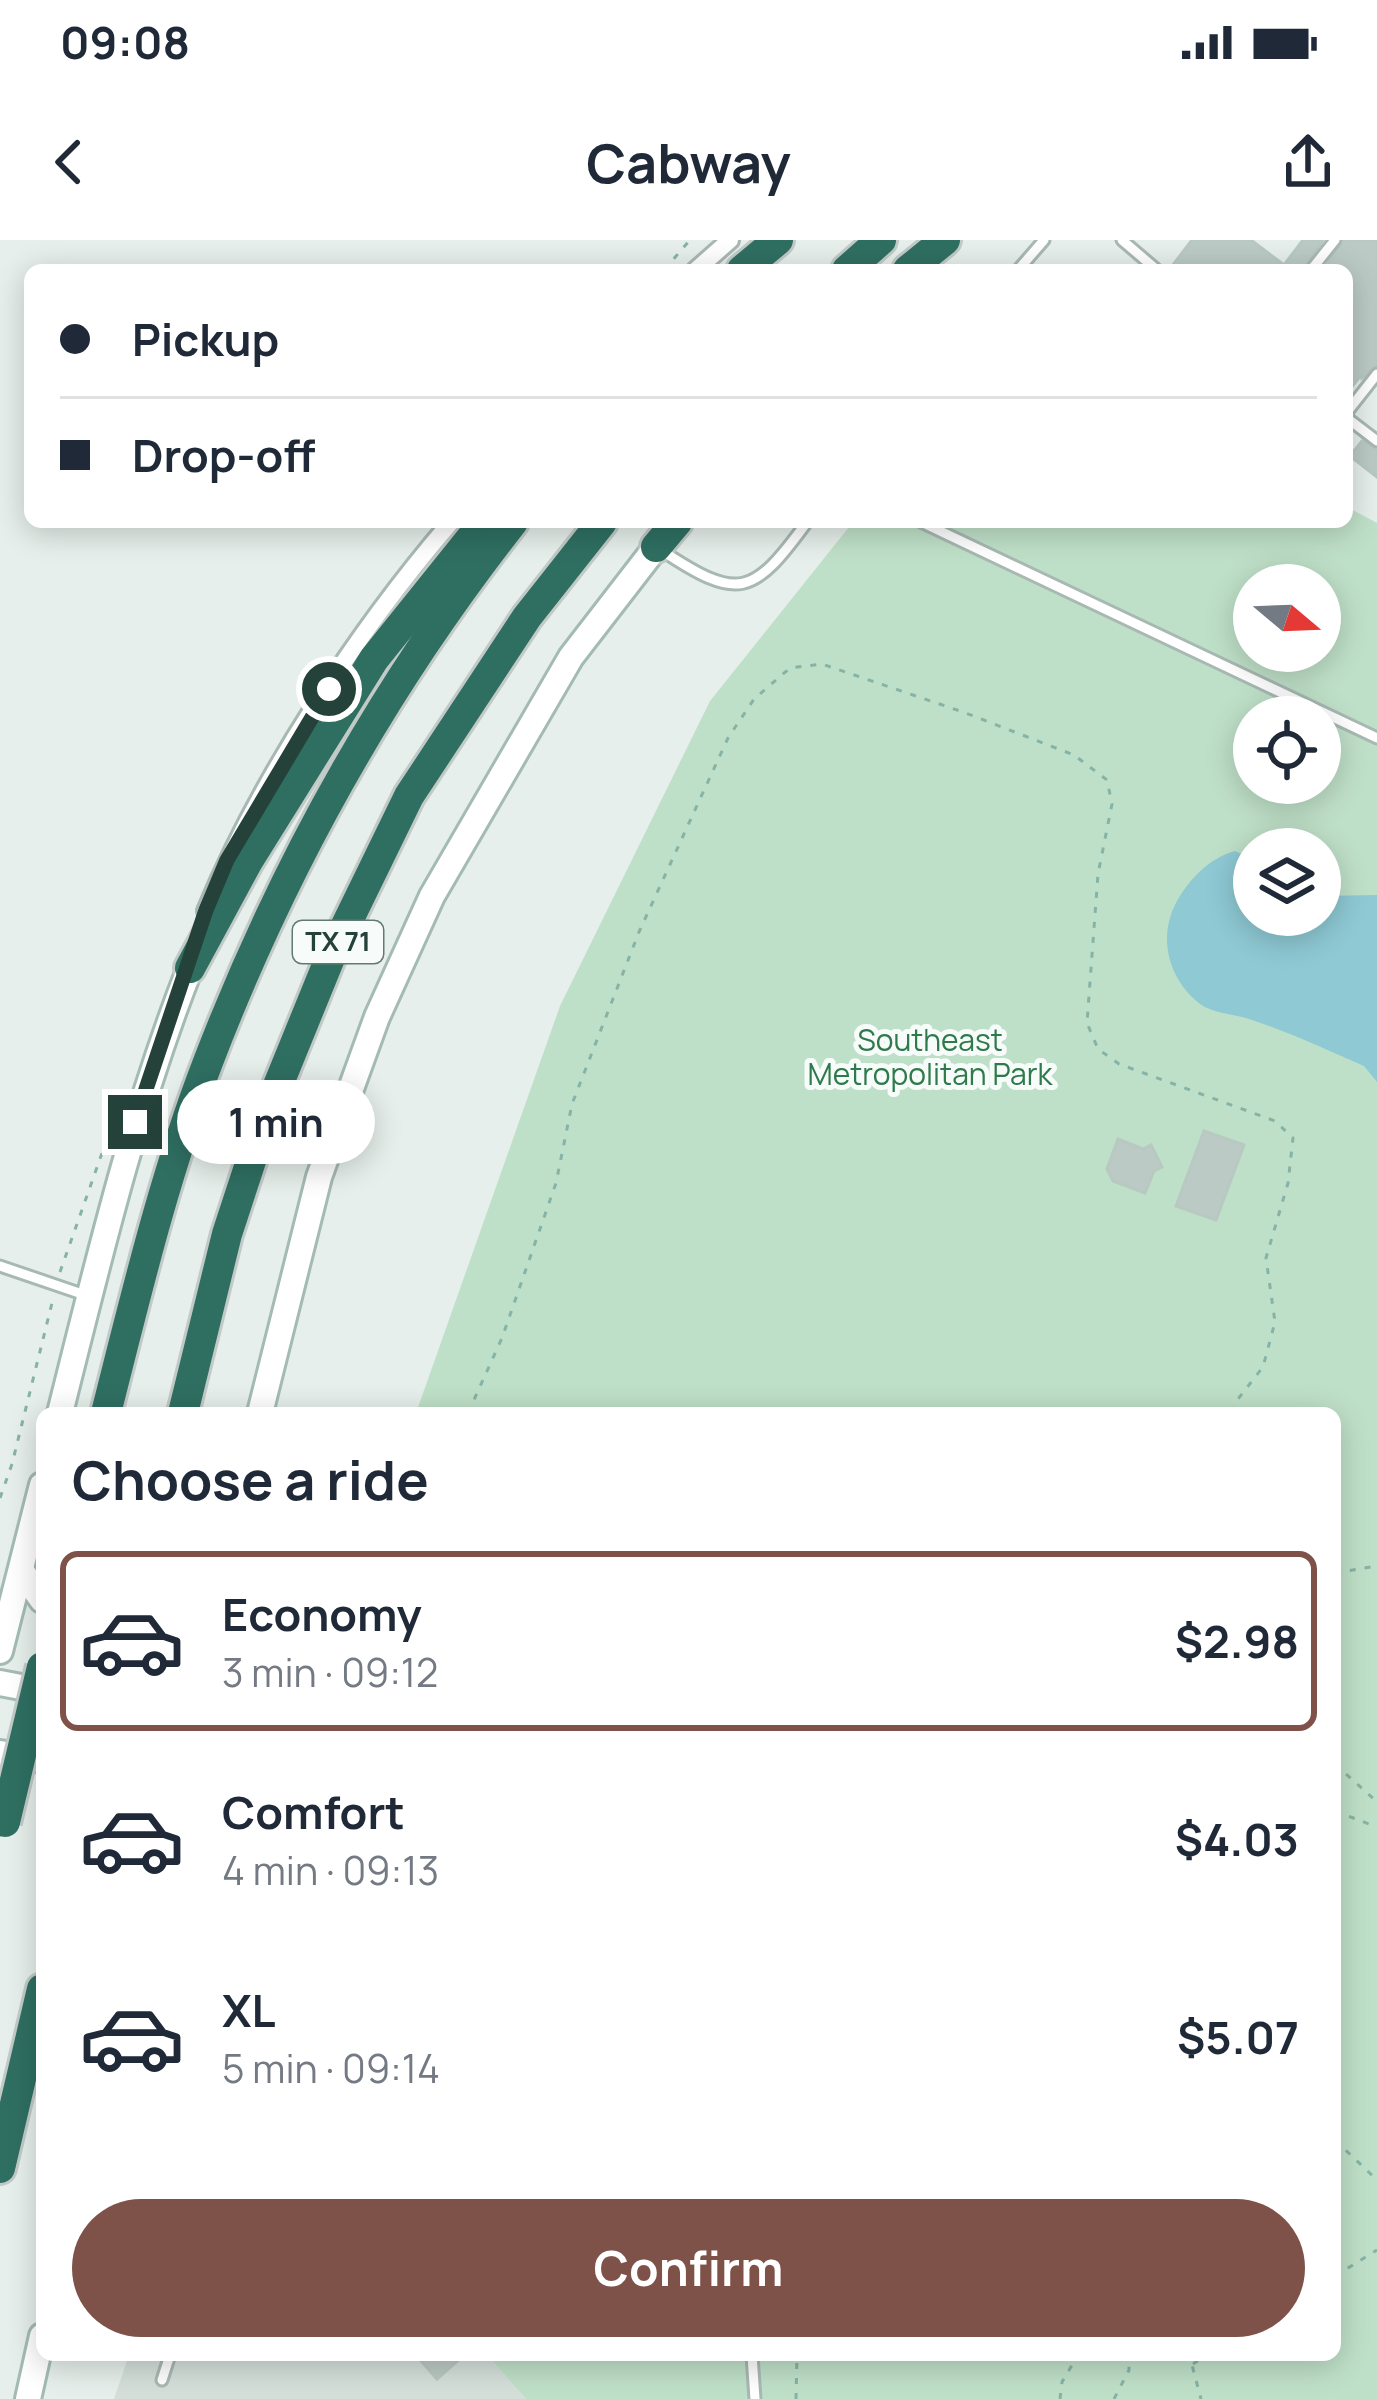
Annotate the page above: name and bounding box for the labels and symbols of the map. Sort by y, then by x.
north arrow [1233,564,1341,672]
route start [302,662,356,716]
road number: TX 71 [293,921,383,963]
park label: Southeast Metropolitan Park [808,1019,1054,1094]
callout: 1 min [177,1080,375,1164]
route end [108,1095,162,1149]

